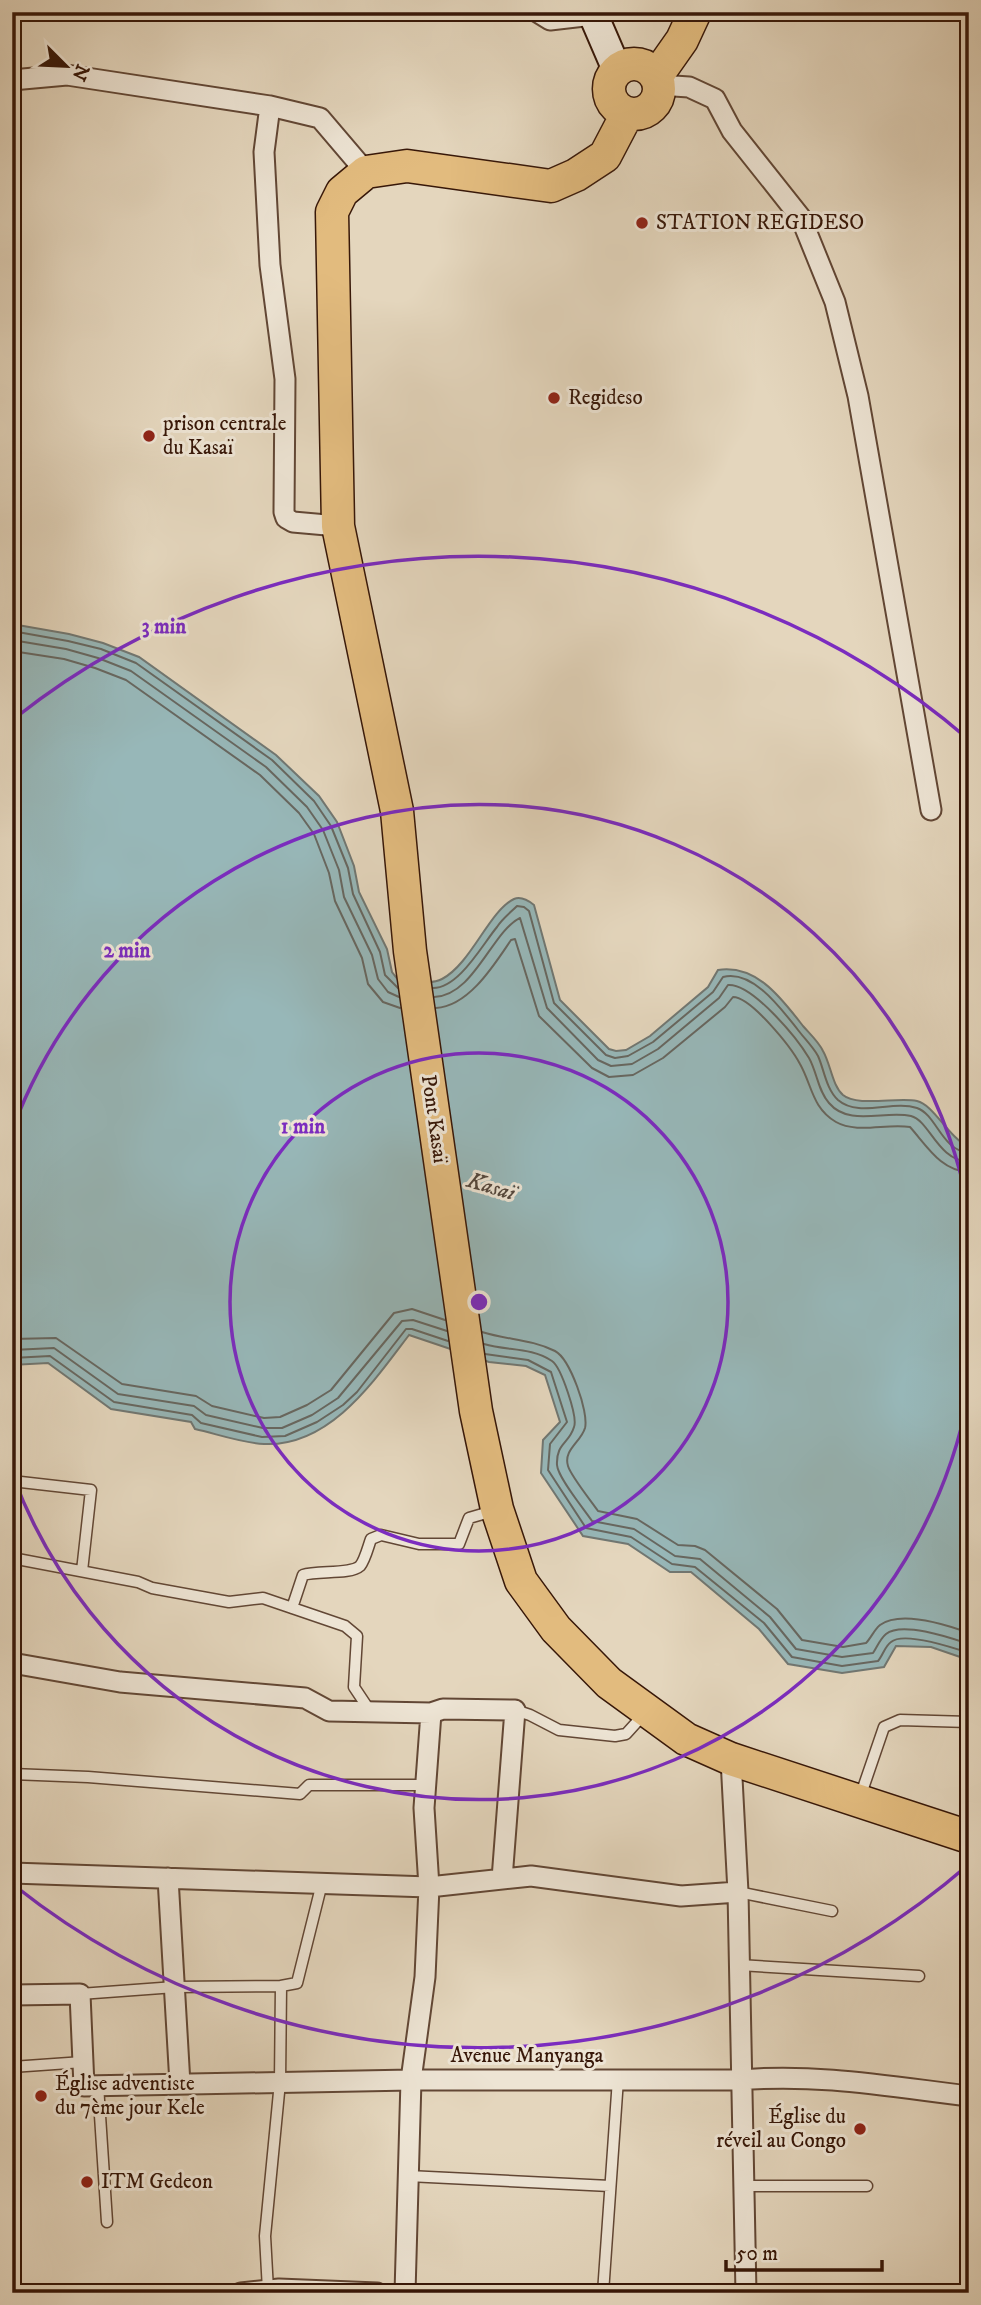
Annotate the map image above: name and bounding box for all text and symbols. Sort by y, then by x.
north arrow [32,32,102,102]
text: N [66,60,94,84]
place label: STATION REGIDESO [656,210,864,236]
marker: STATION REGIDESO [634,215,650,231]
place label: Regideso [568,385,643,411]
marker: Regideso [546,390,562,406]
place label: prison centrale du Kasaï [162,411,287,461]
marker: prison centrale du Kasaï [141,428,157,444]
text: 3 min [142,614,187,640]
text: 2 min [104,938,152,964]
street label: Pont Kasaï [415,1073,453,1166]
text: 1 min [281,1114,326,1140]
water label: Kasaï [462,1166,521,1209]
centre of rings [467,1290,491,1314]
street label: Avenue Manyanga [451,2043,604,2069]
place label: Église adventiste du 7ème jour Kele [55,2070,205,2121]
marker: Église adventiste du 7ème jour Kele [33,2088,49,2104]
place label: Église du réveil au Congo [716,2103,846,2154]
marker: Église du réveil au Congo [852,2121,868,2137]
place label: ITM Gedeon [101,2169,213,2195]
marker: ITM Gedeon [79,2174,95,2190]
scale bar [726,2228,881,2272]
text: 50 m [736,2241,778,2267]

